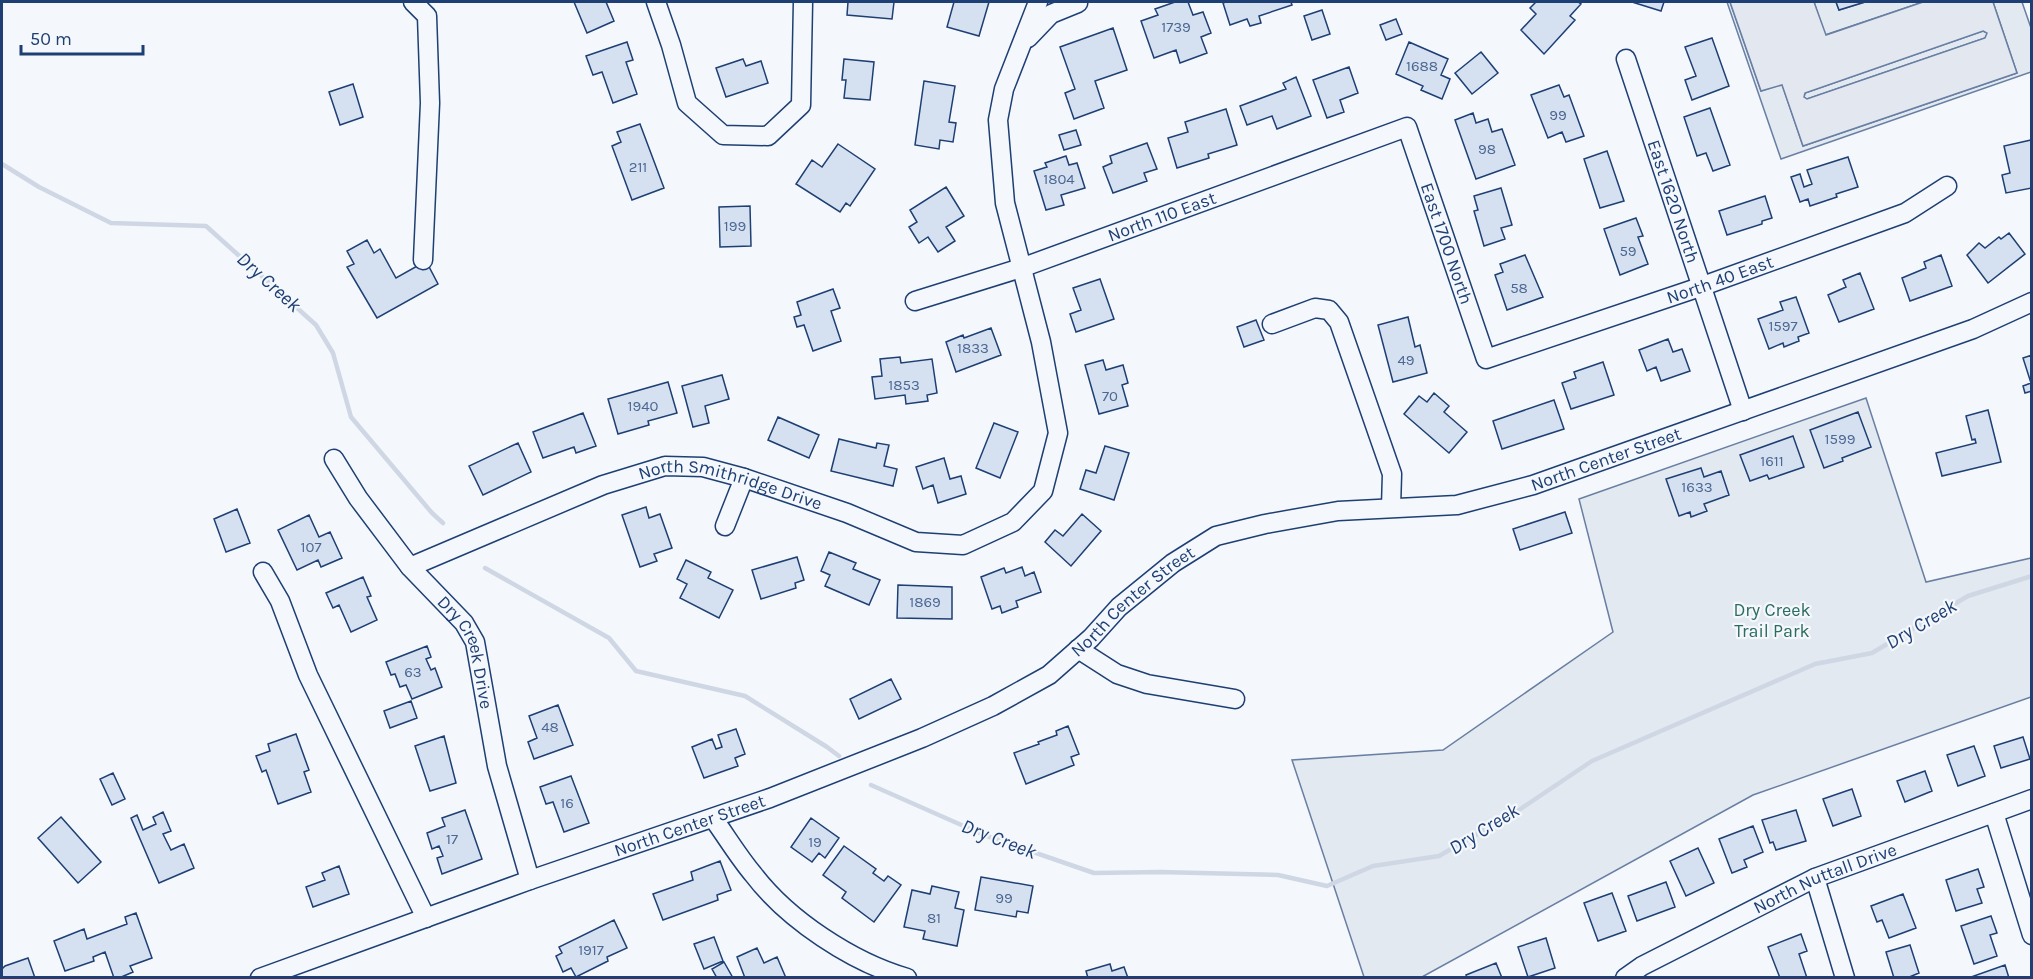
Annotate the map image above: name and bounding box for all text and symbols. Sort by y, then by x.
scale bar [21,18,142,56]
house number: 1739 [1161,18,1191,36]
text: 50 m [30,28,72,50]
house number: 1688 [1406,57,1438,75]
house number: 99 [1549,106,1567,124]
street label: East 1620 North [1643,137,1704,266]
house number: 98 [1478,140,1496,158]
house number: 211 [629,158,647,176]
house number: 1804 [1043,170,1075,188]
street label: East 1700 North [1416,180,1478,307]
street label: North 110 East [1105,187,1219,246]
house number: 199 [724,217,746,235]
house number: 59 [1619,242,1637,260]
water label: Dry Creek [232,247,306,317]
street label: North 40 East [1664,250,1776,309]
house number: 58 [1510,279,1528,297]
house number: 1597 [1768,317,1798,335]
house number: 1833 [957,339,989,357]
house number: 49 [1397,351,1415,369]
house number: 1853 [888,376,920,394]
house number: 70 [1102,387,1118,405]
house number: 1940 [628,397,659,415]
street label: North Center Street [1528,422,1684,496]
house number: 1599 [1825,430,1855,448]
house number: 1611 [1760,452,1784,470]
street label: North Smithridge Drive [636,455,825,515]
house number: 1633 [1681,478,1713,496]
house number: 107 [301,538,321,556]
street label: North Center Street [1066,541,1199,662]
street label: Dry Creek Drive [433,591,498,711]
house number: 1869 [909,593,941,611]
water label: Dry Creek [1882,594,1961,654]
park label: Dry Creek Trail Park [1733,599,1811,642]
house number: 63 [404,663,422,681]
house number: 48 [541,718,559,736]
street label: North Center Street [611,789,768,861]
house number: 16 [560,794,574,812]
water label: Dry Creek [1445,798,1524,860]
water label: Dry Creek [958,814,1040,864]
house number: 17 [446,830,458,848]
house number: 19 [808,833,822,851]
street label: North Nuttall Drive [1750,838,1900,919]
house number: 99 [995,889,1013,907]
house number: 81 [927,909,941,927]
house number: 1917 [578,941,604,959]

